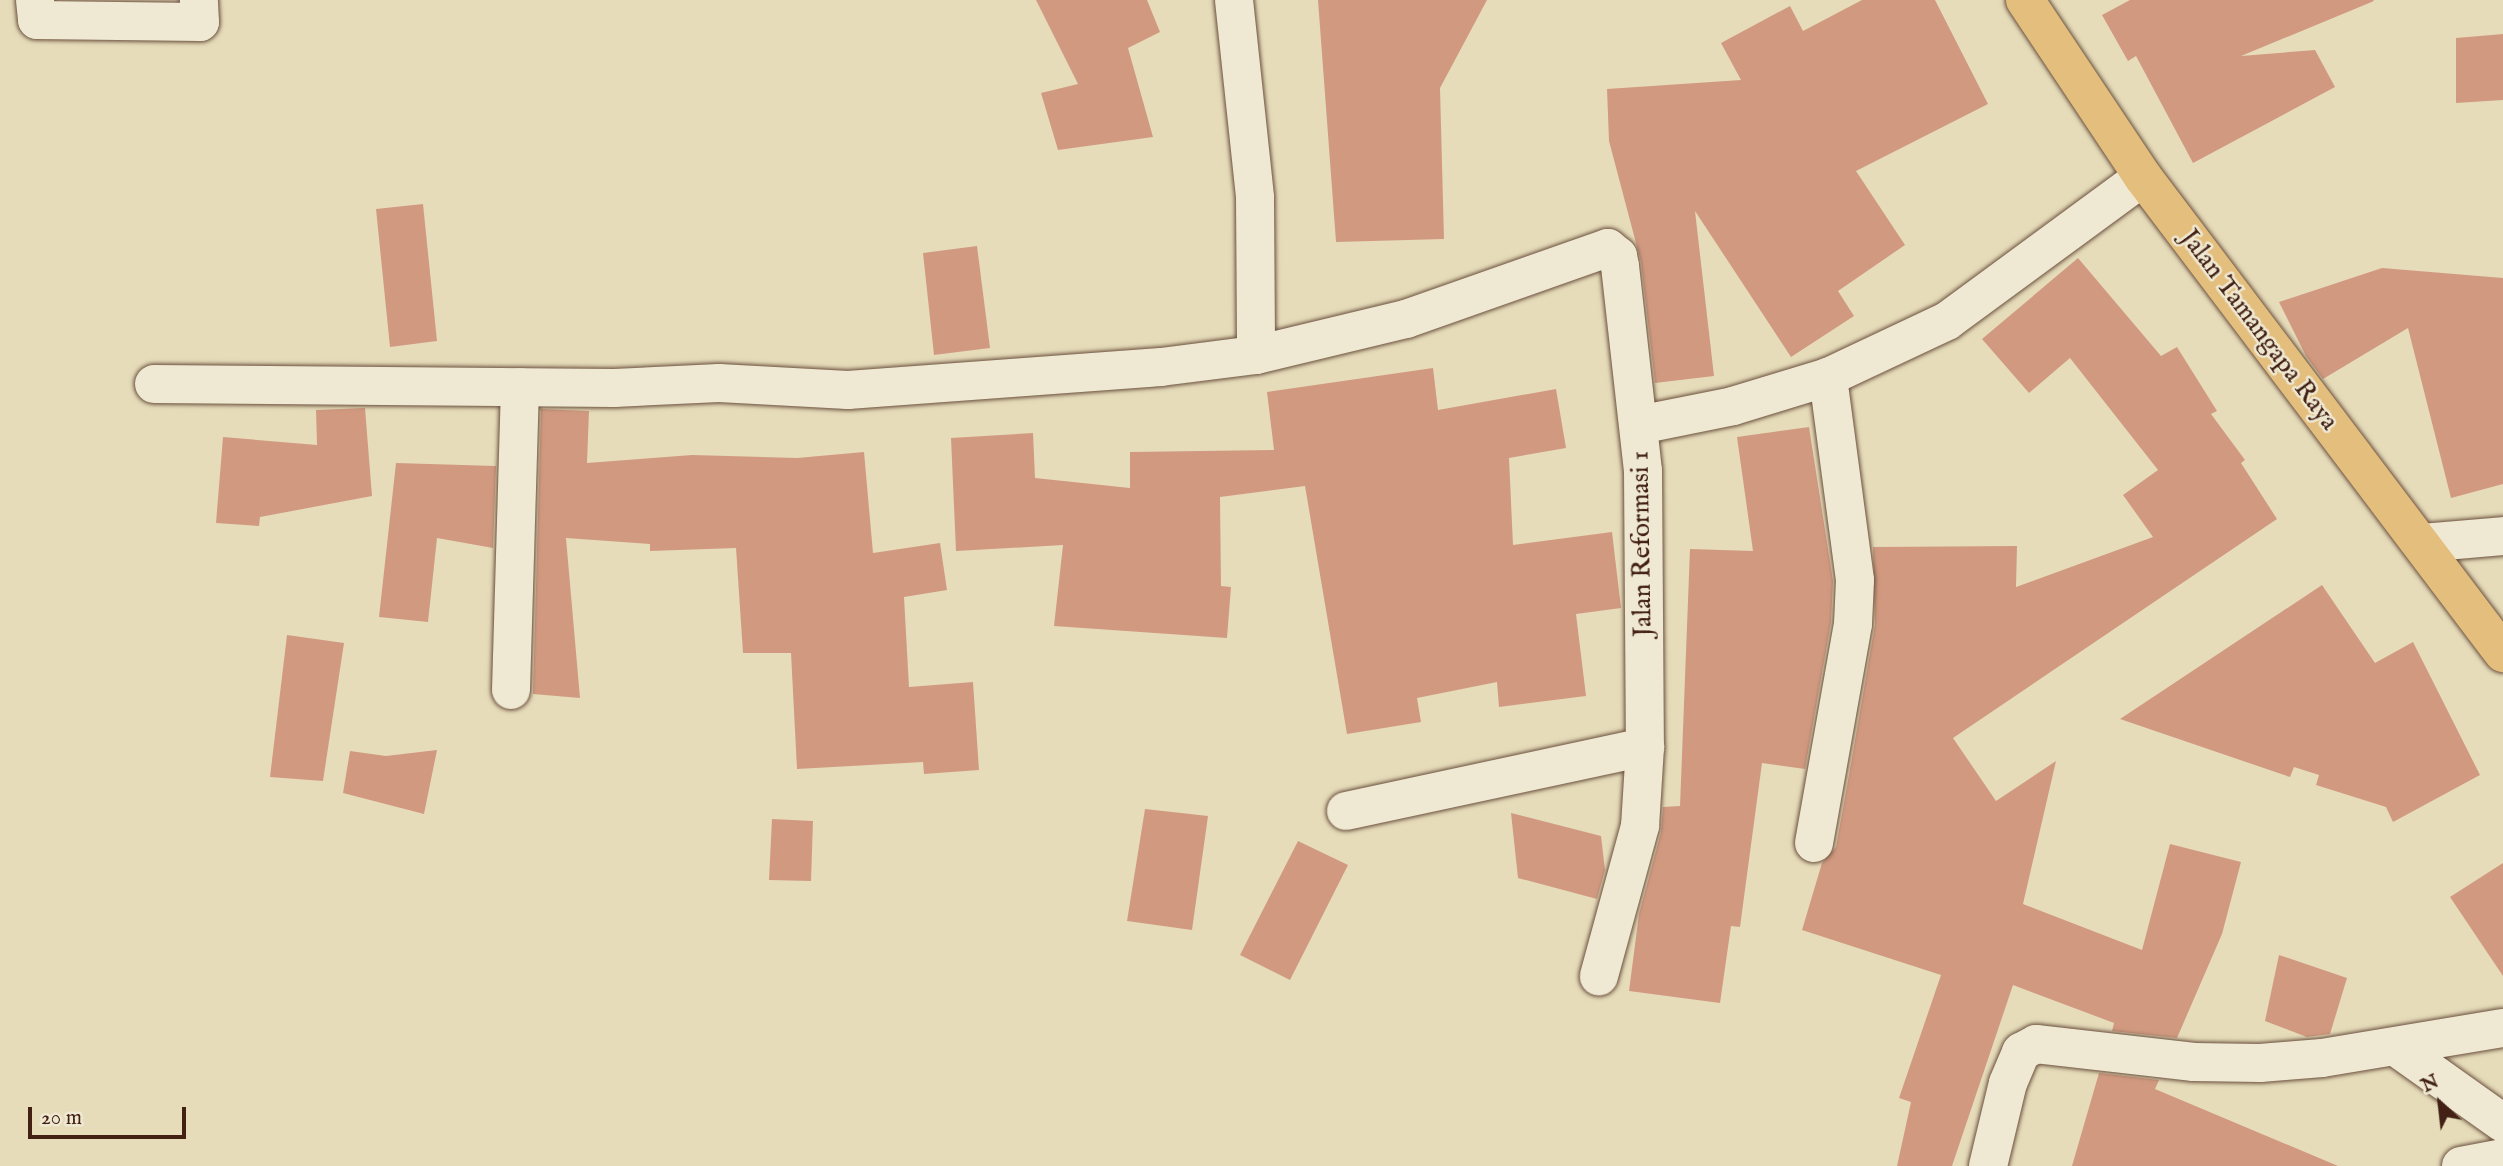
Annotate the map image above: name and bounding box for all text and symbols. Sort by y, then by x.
street label: Jalan Tamangapa Raya [2173,223,2345,437]
street label: Jalan Reformasi 1 [1625,451,1659,637]
north arrow [2405,1068,2475,1138]
text: N [2418,1070,2443,1099]
scale bar [32,1092,189,1136]
text: 20 m [41,1105,82,1132]

